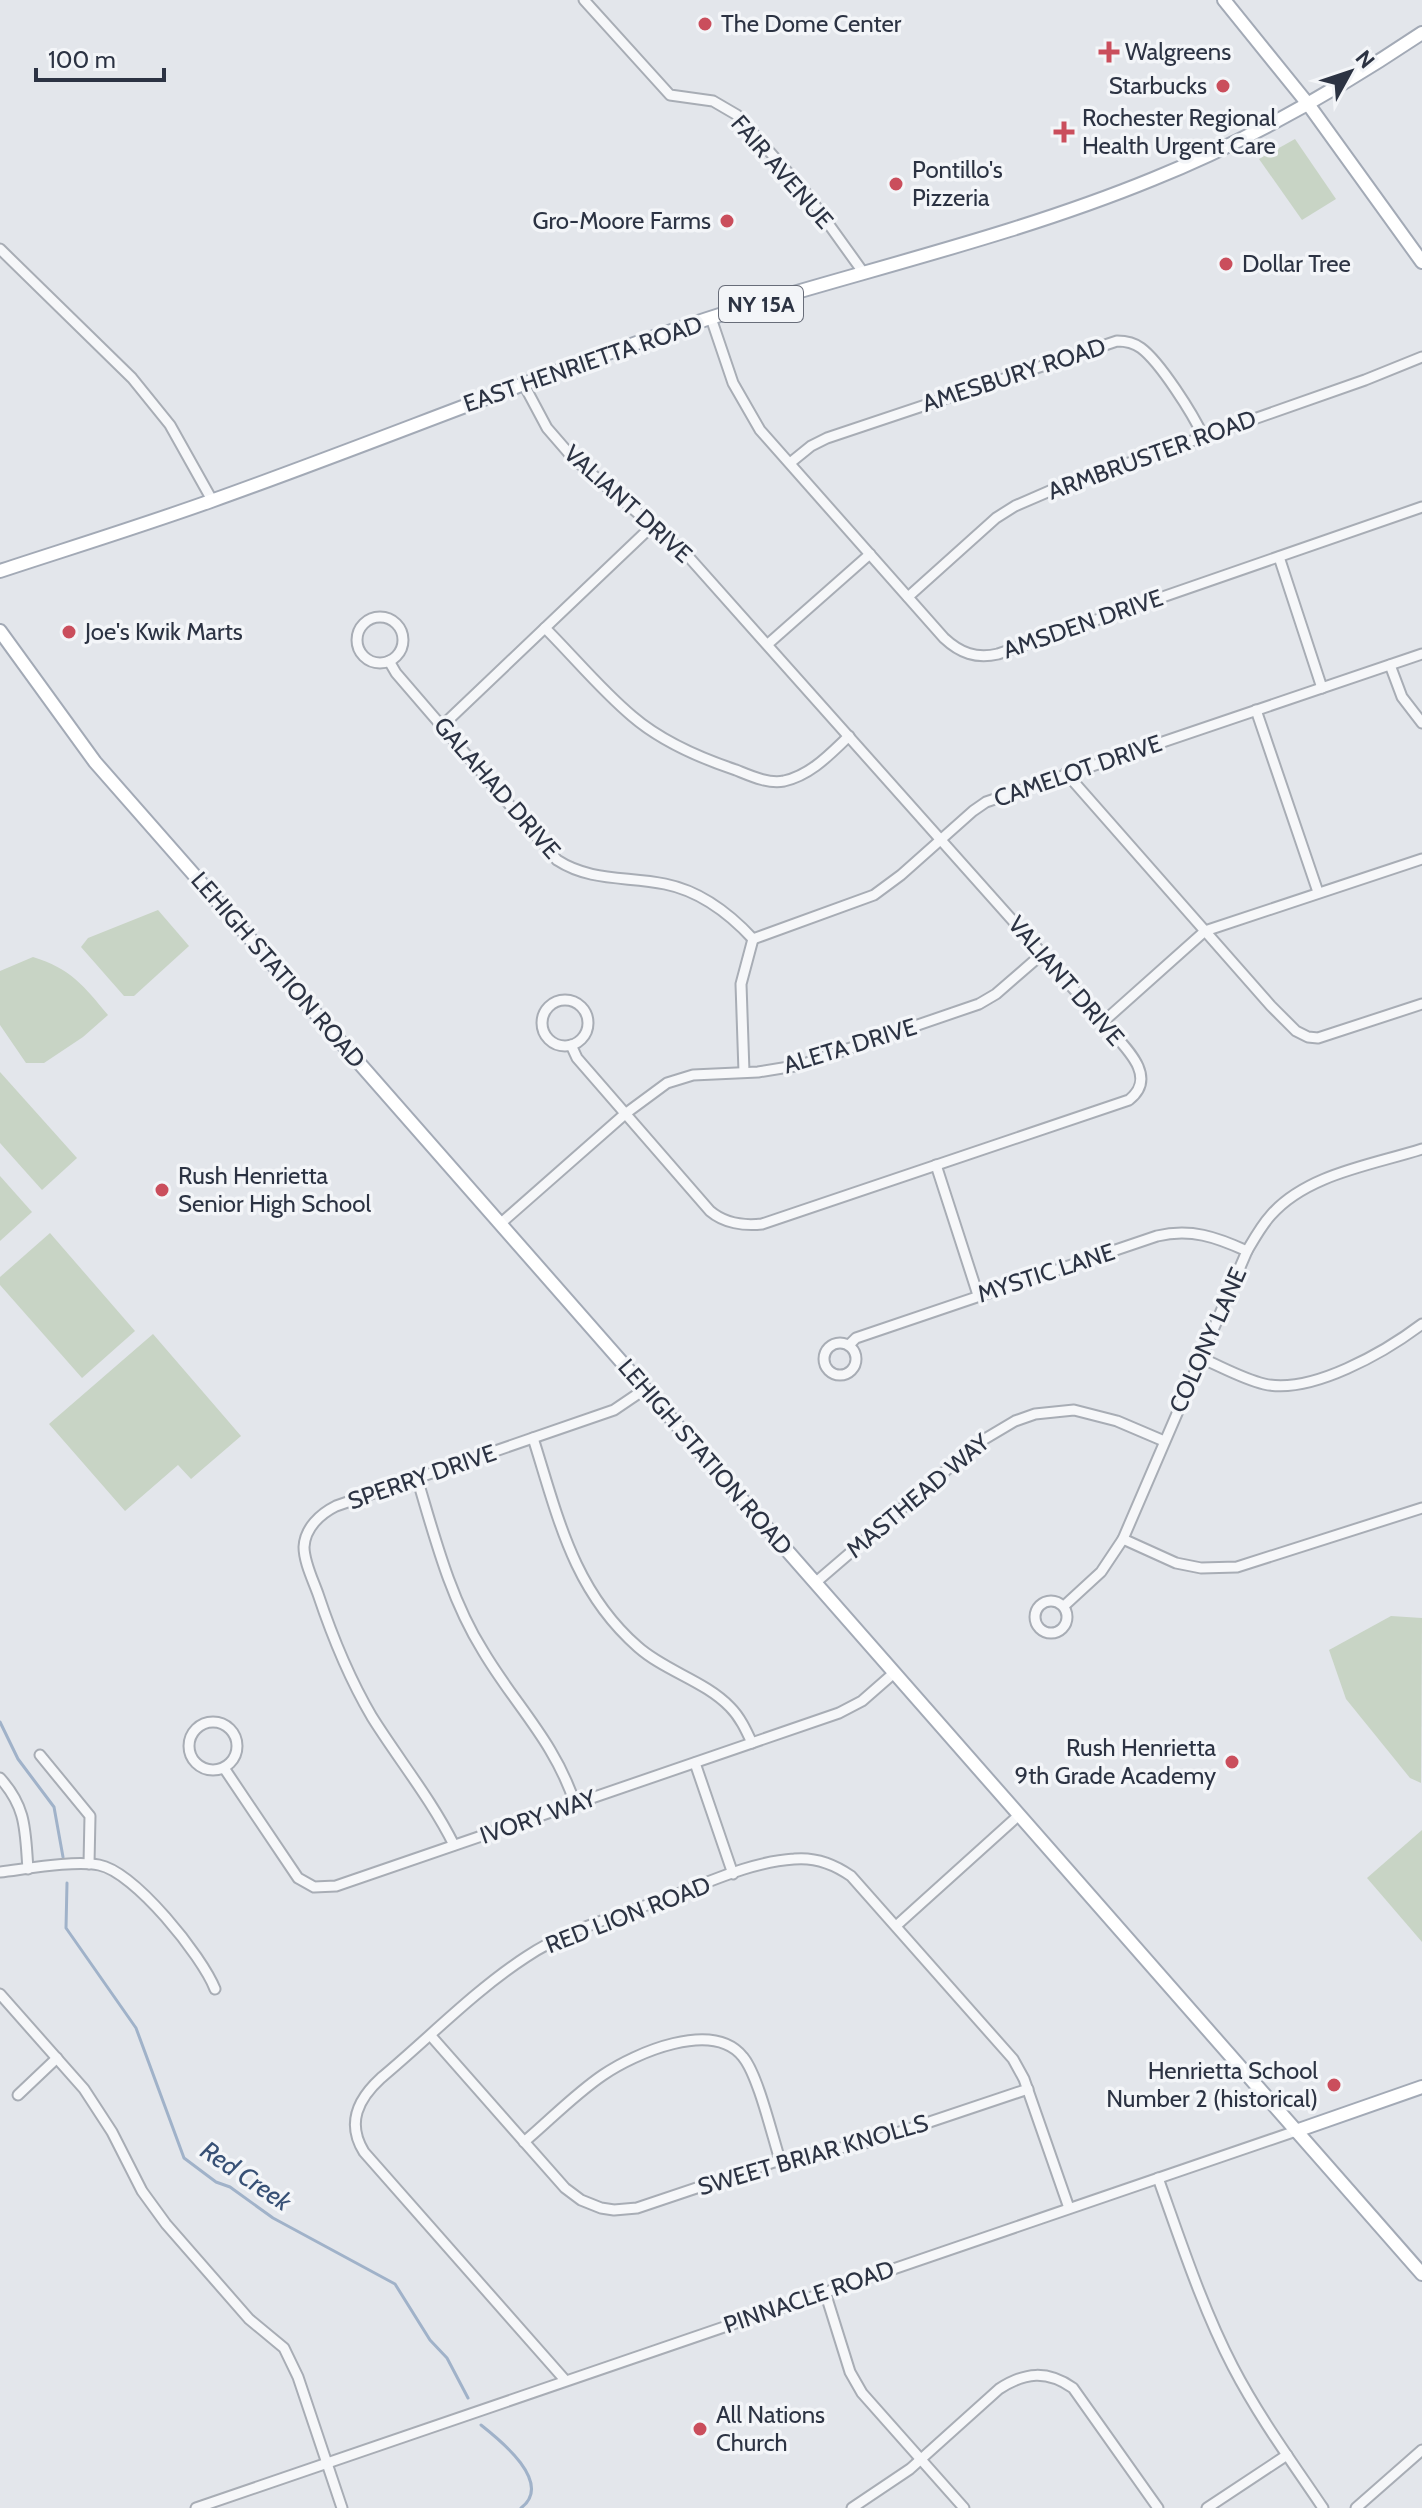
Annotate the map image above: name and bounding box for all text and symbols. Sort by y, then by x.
place label: The Dome Center [721,9,902,38]
marker: The Dome Center [696,15,714,33]
scale bar [36,32,164,82]
north arrow [1310,32,1390,112]
place label: Walgreens [1125,37,1231,66]
marker: Walgreens [1100,43,1118,61]
text: 100 m [48,45,116,74]
text: N [1350,45,1380,74]
place label: Starbucks [1109,71,1207,100]
marker: Starbucks [1214,77,1232,95]
place label: Rochester Regional Health Urgent Care [1082,103,1277,160]
street label: FAIR AVENUE [725,109,840,234]
marker: Rochester Regional Health Urgent Care [1053,121,1075,143]
place label: Pontillo's Pizzeria [912,155,1003,212]
marker: Pontillo's Pizzeria [887,175,905,193]
place label: Gro-Moore Farms [533,206,711,235]
marker: Gro-Moore Farms [718,212,736,230]
place label: Dollar Tree [1242,249,1351,278]
marker: Dollar Tree [1217,255,1235,273]
road number: NY 15A [719,286,803,322]
street label: EAST HENRIETTA ROAD [460,309,706,418]
street label: AMESBURY ROAD [918,331,1109,418]
street label: ARMBRUSTER ROAD [1044,403,1260,506]
street label: VALIANT DRIVE [558,439,698,569]
street label: AMSDEN DRIVE [999,583,1167,664]
place label: Joe's Kwik Marts [84,617,243,646]
marker: Joe's Kwik Marts [60,623,78,641]
street label: GALAHAD DRIVE [428,711,567,864]
street label: CAMELOT DRIVE [990,728,1166,813]
street label: LEHIGH STATION ROAD [185,866,371,1074]
street label: VALIANT DRIVE [1002,910,1131,1051]
street label: ALETA DRIVE [780,1012,920,1080]
place label: Rush Henrietta Senior High School [178,1161,371,1218]
marker: Rush Henrietta Senior High School [153,1181,171,1199]
street label: MYSTIC LANE [974,1237,1118,1308]
street label: COLONY LANE [1163,1263,1252,1417]
street label: LEHIGH STATION ROAD [612,1353,798,1561]
street label: MASTHEAD WAY [840,1427,995,1564]
street label: SPERRY DRIVE [344,1438,500,1515]
place label: Rush Henrietta 9th Grade Academy [1015,1733,1216,1790]
marker: Rush Henrietta 9th Grade Academy [1223,1753,1241,1771]
street label: IVORY WAY [476,1783,600,1850]
street label: RED LION ROAD [541,1870,714,1959]
place label: Henrietta School Number 2 (historical) [1106,2056,1318,2113]
marker: Henrietta School Number 2 (historical) [1325,2076,1343,2094]
street label: SWEET BRIAR KNOLLS [694,2108,931,2201]
water label: Red Creek [195,2134,298,2218]
street label: PINNACLE ROAD [720,2254,898,2339]
place label: All Nations Church [716,2400,825,2457]
marker: All Nations Church [691,2420,709,2438]

